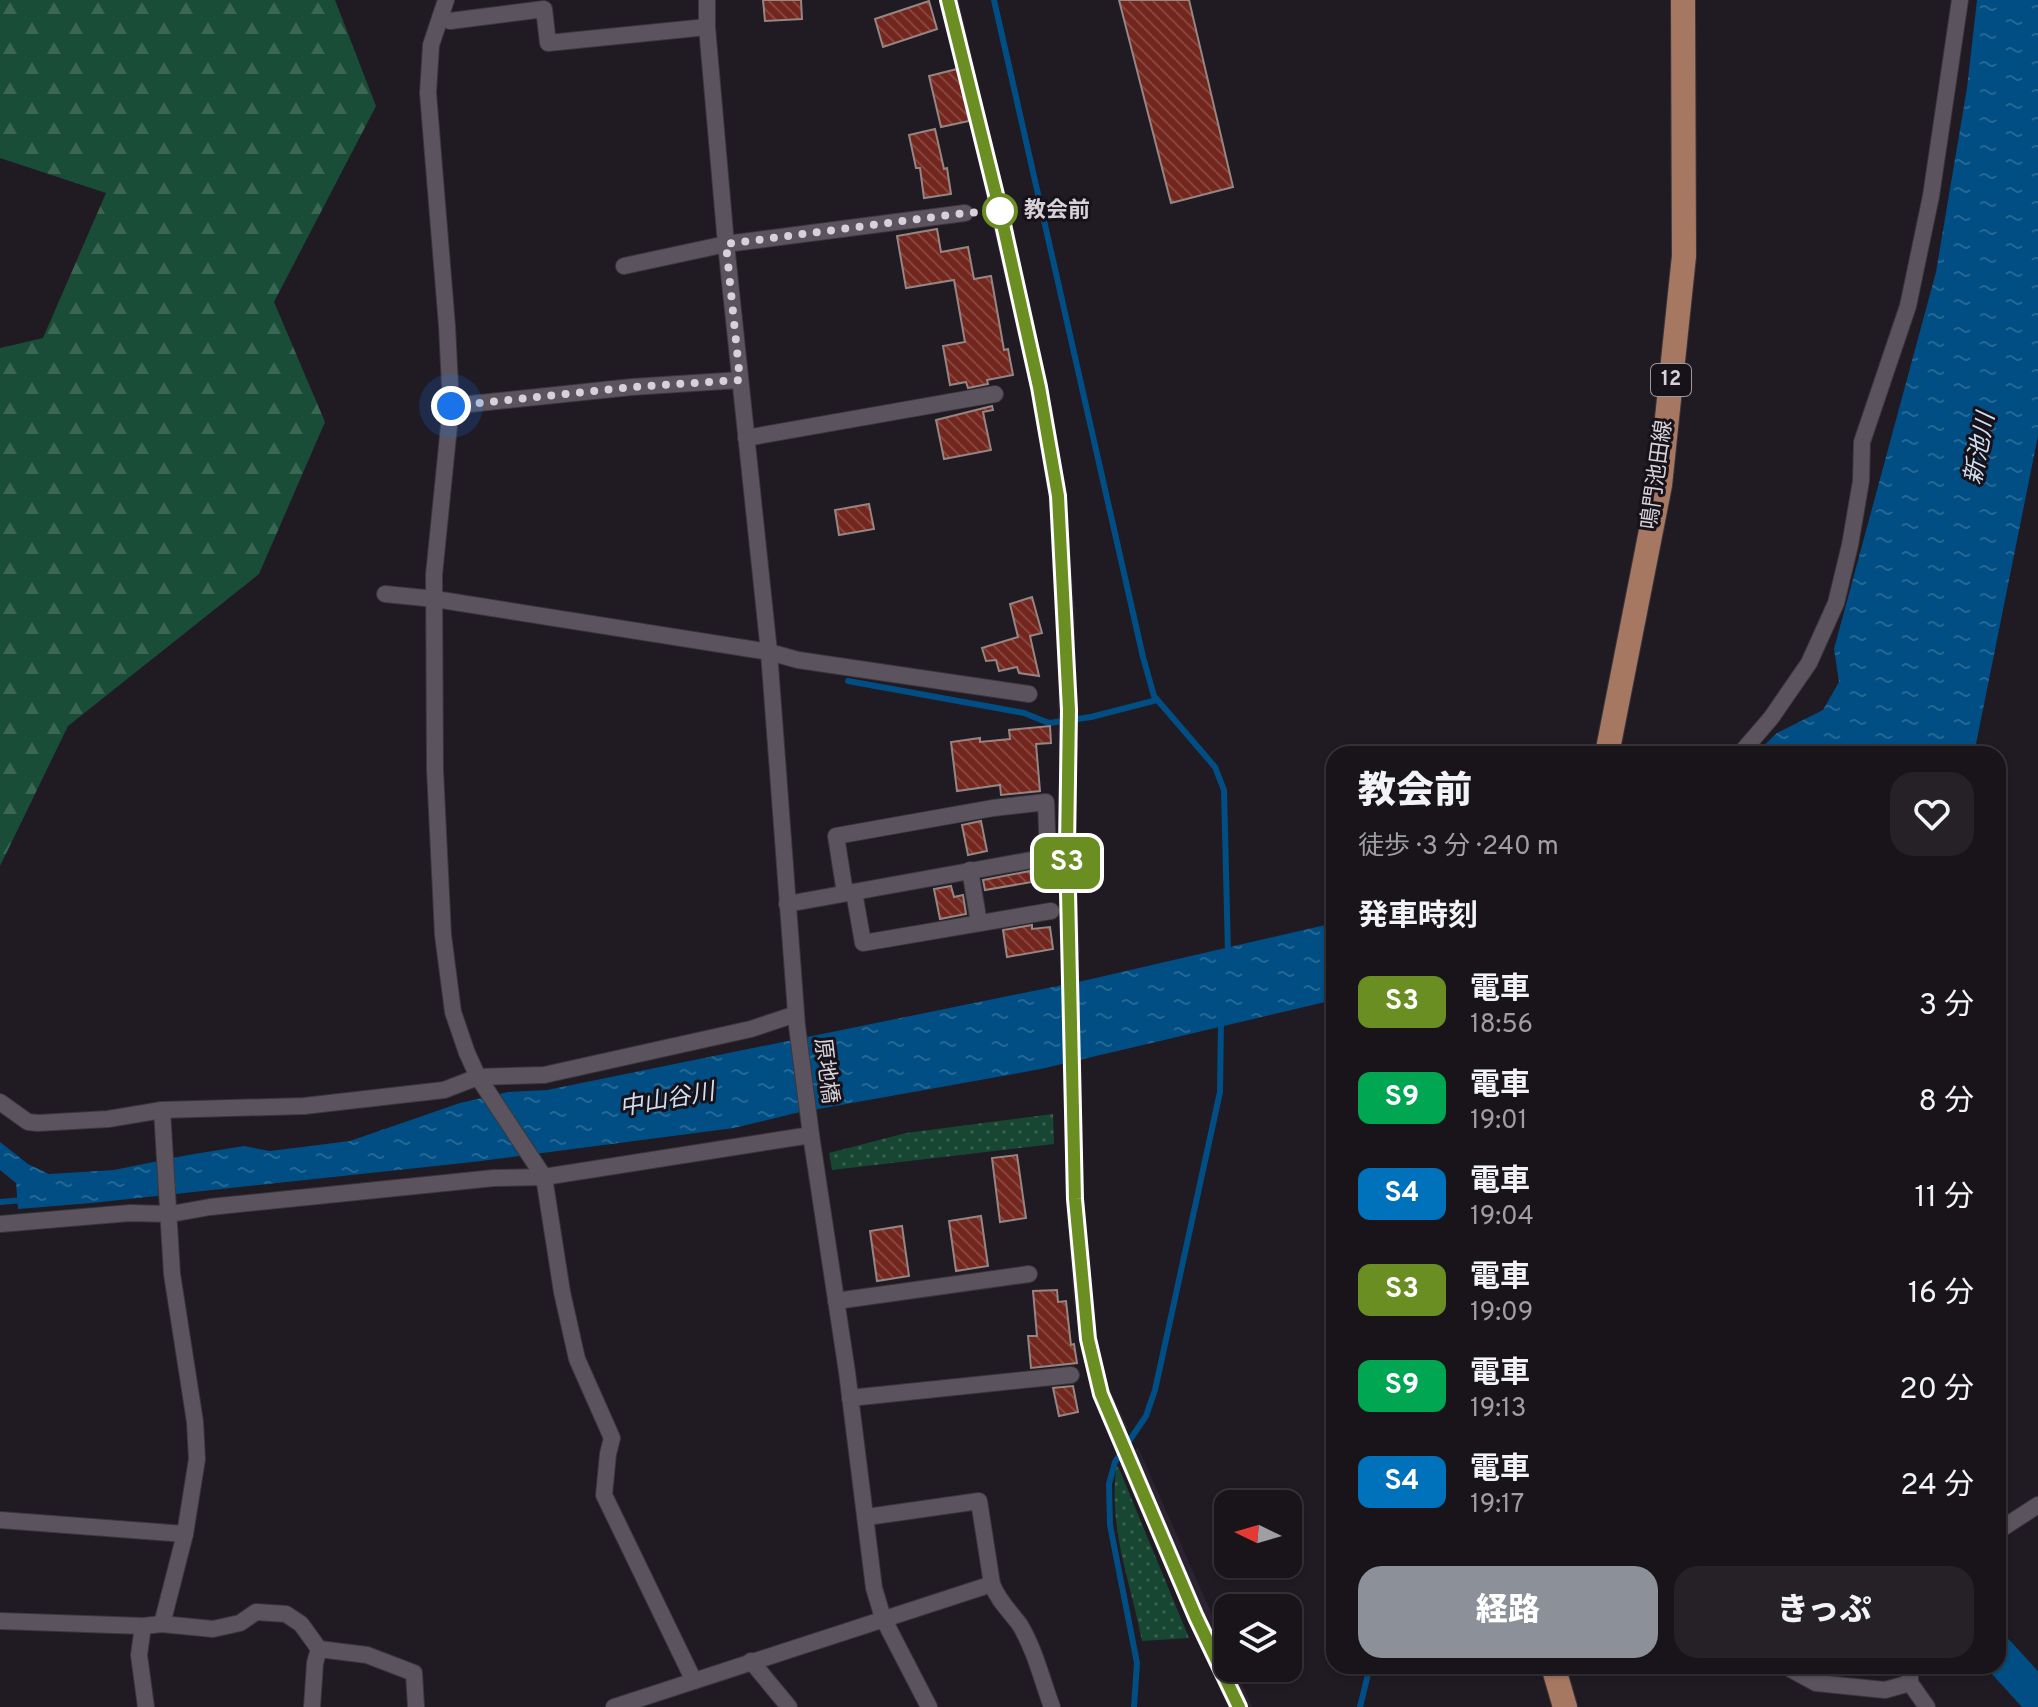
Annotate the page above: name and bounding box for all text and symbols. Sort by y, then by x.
marker: 教会前 [983,194,1017,228]
place label: 教会前 [1024,198,1090,225]
road number: 12 [1651,364,1691,396]
your location [431,386,471,426]
water label: 新池川 [1959,408,2003,487]
street label: 鳴門池田線 [1637,419,1679,531]
text: 教会前 [1358,769,1472,818]
button: heart [1890,772,1974,856]
text: 徒歩 · 3 分 · 240 m [1358,831,1559,864]
line badge: S3 [1031,837,1103,889]
text: S3 [1050,845,1084,881]
text: 発車時刻 [1358,899,1478,936]
text: 電車 [1470,972,1530,1009]
text: S3 [1385,984,1419,1020]
text: 3 分 [1919,988,1974,1025]
text: 18:56 [1470,1009,1533,1042]
street label: 原地橋 [808,1037,842,1105]
text: 電車 [1470,1068,1530,1105]
water label: 中山谷川 [617,1077,720,1124]
text: S9 [1385,1080,1419,1116]
text: 8 分 [1919,1084,1974,1121]
text: 19:01 [1470,1105,1527,1138]
text: 電車 [1470,1164,1530,1201]
text: S4 [1384,1176,1420,1212]
text: 11 分 [1915,1180,1974,1217]
text: 19:04 [1470,1201,1534,1234]
text: 電車 [1470,1260,1530,1297]
text: S3 [1385,1272,1419,1308]
text: 16 分 [1908,1276,1974,1313]
text: 19:09 [1470,1297,1533,1330]
text: 電車 [1470,1356,1530,1393]
text: S9 [1385,1368,1419,1404]
text: 20 分 [1899,1372,1974,1409]
text: 19:13 [1470,1393,1526,1426]
text: 電車 [1470,1452,1530,1489]
text: S4 [1384,1464,1420,1500]
text: 24 分 [1900,1468,1974,1505]
text: 19:17 [1470,1489,1524,1522]
north arrow [1214,1490,1302,1578]
map controls [1214,1490,1302,1682]
button: 経路 [1358,1566,1658,1658]
button: きっぷ [1674,1566,1974,1658]
button: layers [1214,1594,1302,1682]

